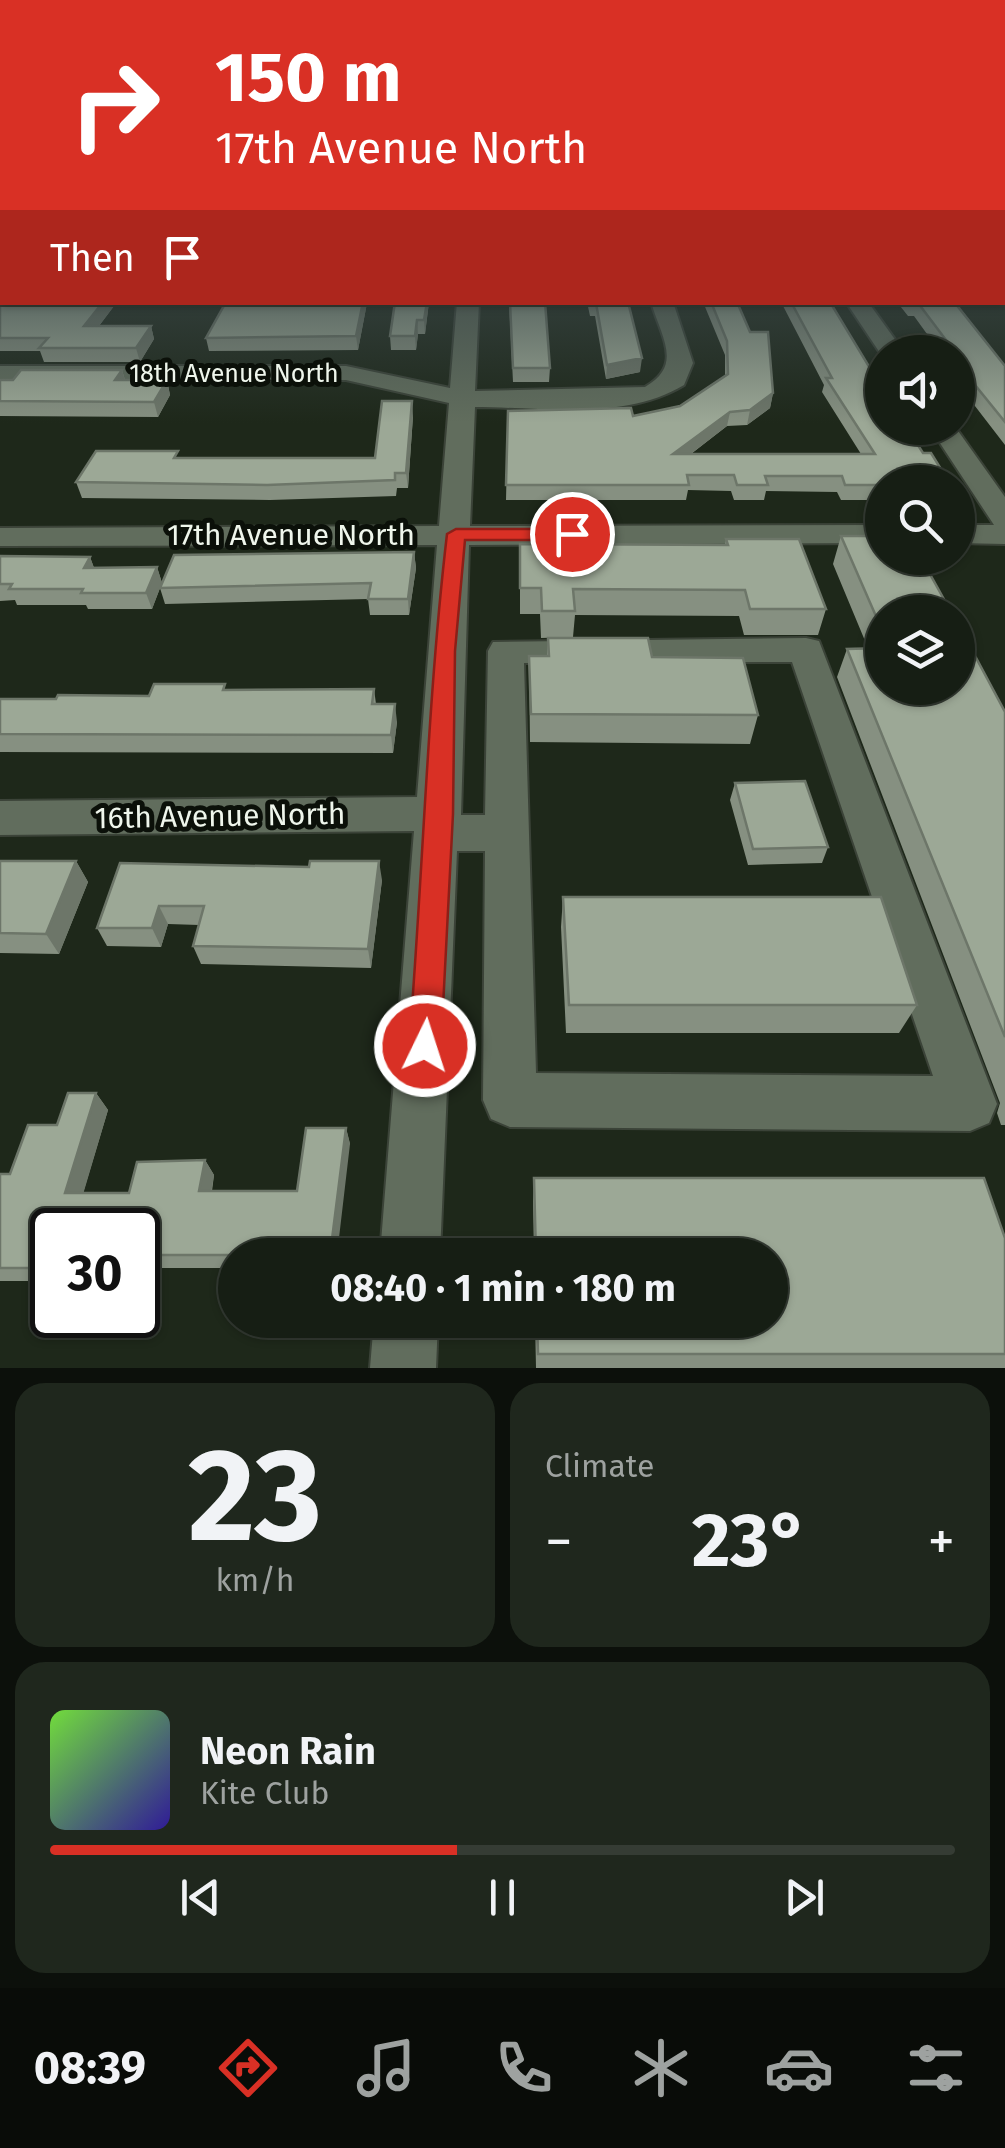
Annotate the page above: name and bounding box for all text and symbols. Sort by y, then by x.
text: 150 m [215,36,402,120]
icon: right [50,40,180,170]
text: 17th Avenue North [215,121,587,175]
icon: arrive [155,230,210,285]
text: Then [50,235,135,281]
map controls [865,335,975,705]
button: sound [865,335,975,445]
street label: 18th Avenue North [129,359,339,389]
button: search [865,465,975,575]
pin [530,492,615,577]
icon: arrive [545,507,600,562]
street label: 17th Avenue North [167,517,415,553]
button: layers [865,595,975,705]
street label: 16th Avenue North [94,796,346,836]
position arrow [373,994,477,1098]
speed limit sign: 30 [30,1208,160,1338]
text: 08:40 · 1 min · 180 m [330,1265,676,1311]
text: 23 [188,1418,322,1574]
text: Climate [545,1447,654,1485]
text: 23° [692,1496,808,1586]
text: − [545,1509,573,1575]
text: + [928,1509,955,1575]
text: km/h [215,1561,295,1599]
text: Neon Rain [200,1728,376,1774]
text: Kite Club [200,1774,329,1812]
icon: previous [173,1870,228,1925]
icon: pause [475,1870,530,1925]
icon: next [777,1870,832,1925]
icon: directions [213,2033,283,2103]
icon: music [351,2033,421,2103]
icon: phone [489,2033,559,2103]
icon: climate [626,2033,696,2103]
icon: car [764,2033,834,2103]
icon: filters [901,2033,971,2103]
text: 08:39 [34,2041,146,2095]

